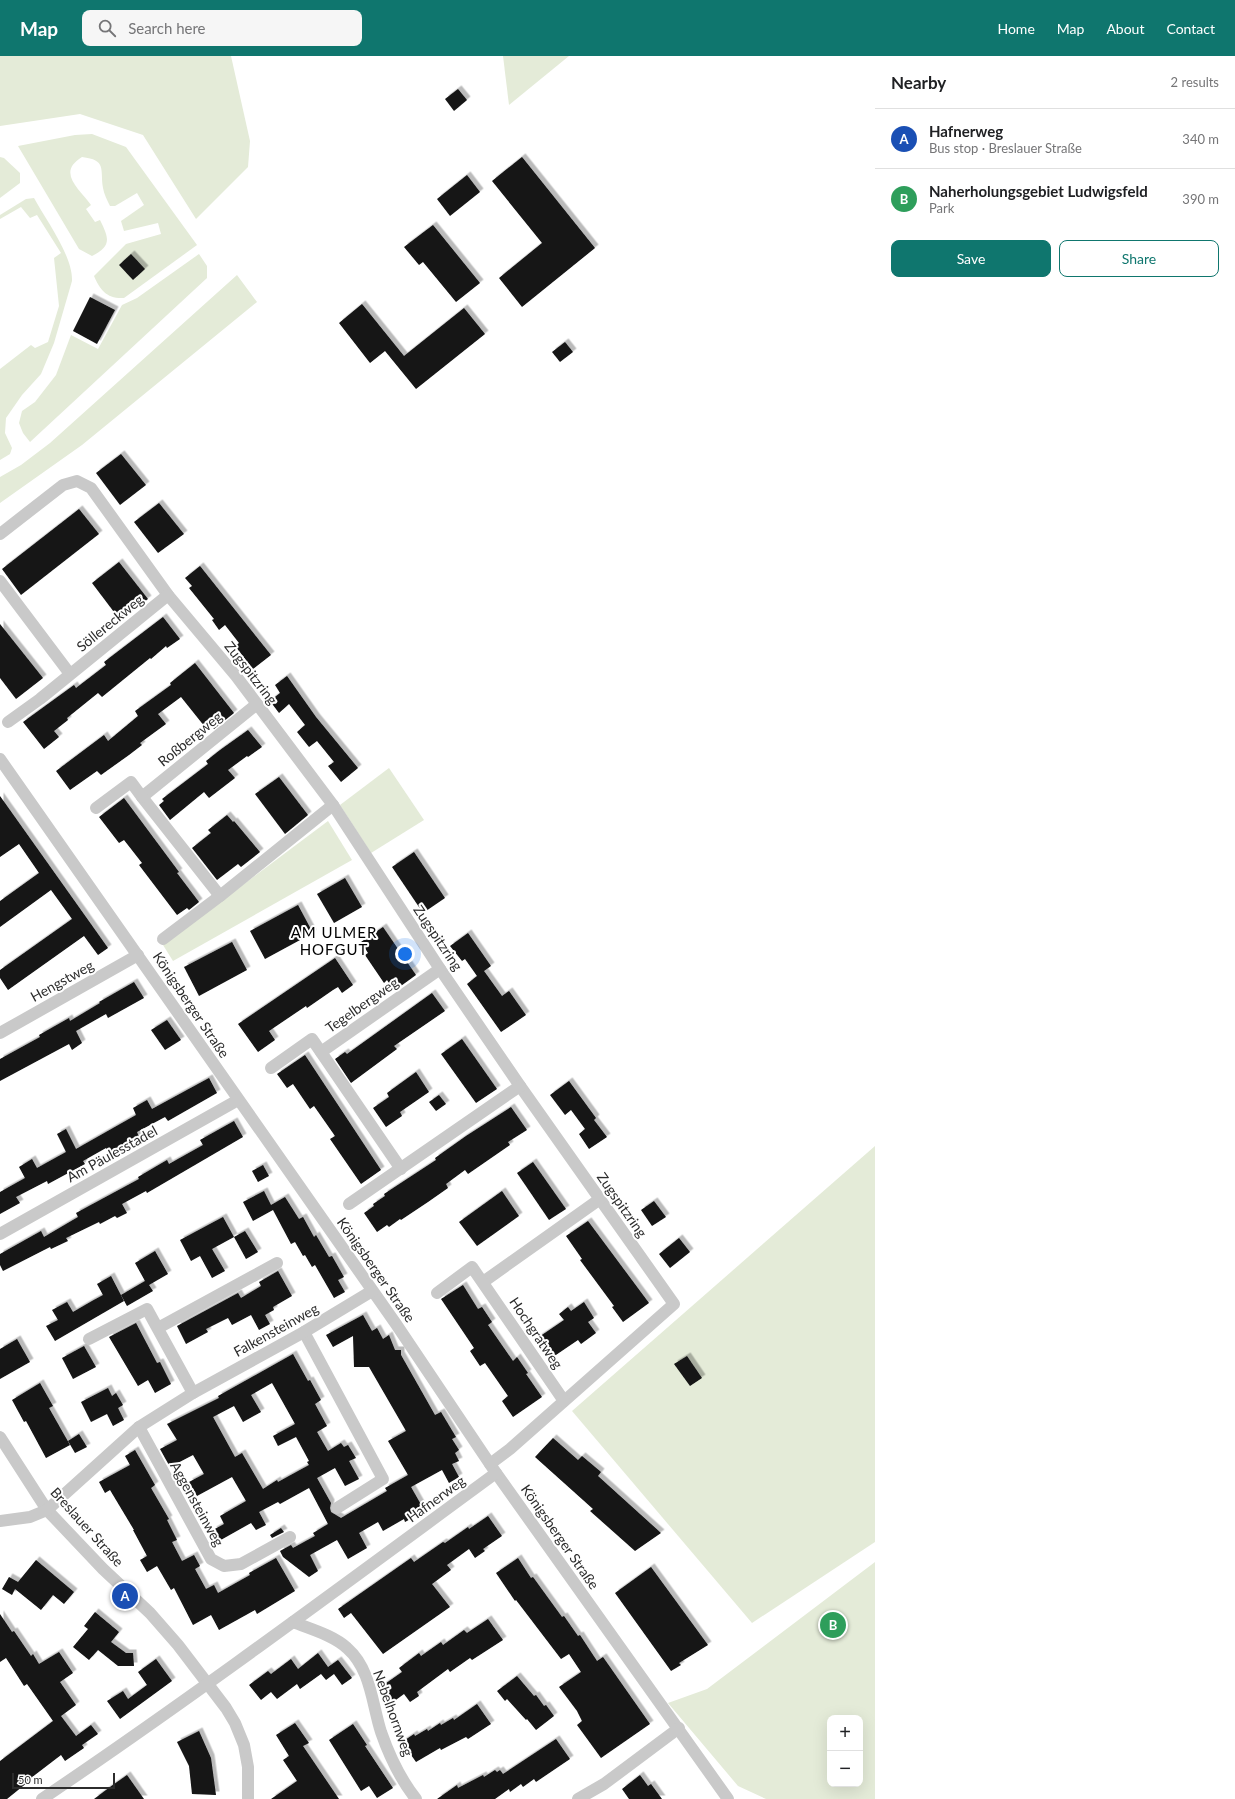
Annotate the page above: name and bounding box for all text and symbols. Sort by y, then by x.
search box [82,10,362,46]
text: Map [20,17,58,40]
icon: search [96,17,118,39]
text: Search here [128,19,206,37]
text: Home [997,20,1035,37]
text: Map [1057,20,1084,37]
text: About [1106,20,1144,37]
text: Contact [1166,20,1215,37]
text: Nearby [891,72,946,93]
text: 2 results [1171,74,1219,90]
text: Hafnerweg [929,122,1003,140]
text: A [899,131,909,147]
text: 340 m [1182,131,1219,147]
text: Bus stop · Breslauer Straße [929,140,1082,156]
text: Naherholungsgebiet Ludwigsfeld [929,182,1148,200]
text: B [900,191,908,207]
text: 390 m [1182,191,1219,207]
text: Park [929,200,954,216]
button: Save [891,240,1051,277]
button: Share [1059,240,1219,277]
street label: Söllereckweg [73,590,147,655]
street label: Zugspitzring [221,638,281,708]
street label: Roßbergweg [154,708,225,770]
street label: Zugspitzring [410,902,467,974]
district label: AM ULMER HOFGUT [291,923,377,958]
your location [395,944,415,964]
street label: Königsberger Straße [150,949,233,1061]
street label: Hengstweg [27,956,96,1005]
street label: Tegelbergweg [322,973,401,1036]
street label: Am Päulesstadel [64,1122,160,1185]
street label: Zugspitzring [594,1169,651,1240]
street label: Königsberger Straße [334,1214,419,1325]
street label: Hochgratweg [506,1294,567,1372]
street label: Falkensteinweg [230,1299,321,1360]
street label: Aggensteinweg [167,1458,228,1549]
street label: Hafnerweg [403,1472,468,1525]
street label: Königsberger Straße [518,1481,603,1592]
street label: Breslauer Straße [47,1484,127,1570]
pin: A [112,1581,138,1611]
pin: B [820,1610,846,1640]
street label: Nebelhornweg [370,1667,417,1758]
map controls [827,1715,863,1787]
button: + [827,1715,863,1751]
button: − [827,1751,863,1787]
scale bar [12,1771,115,1790]
text: 50 m [18,1773,43,1786]

